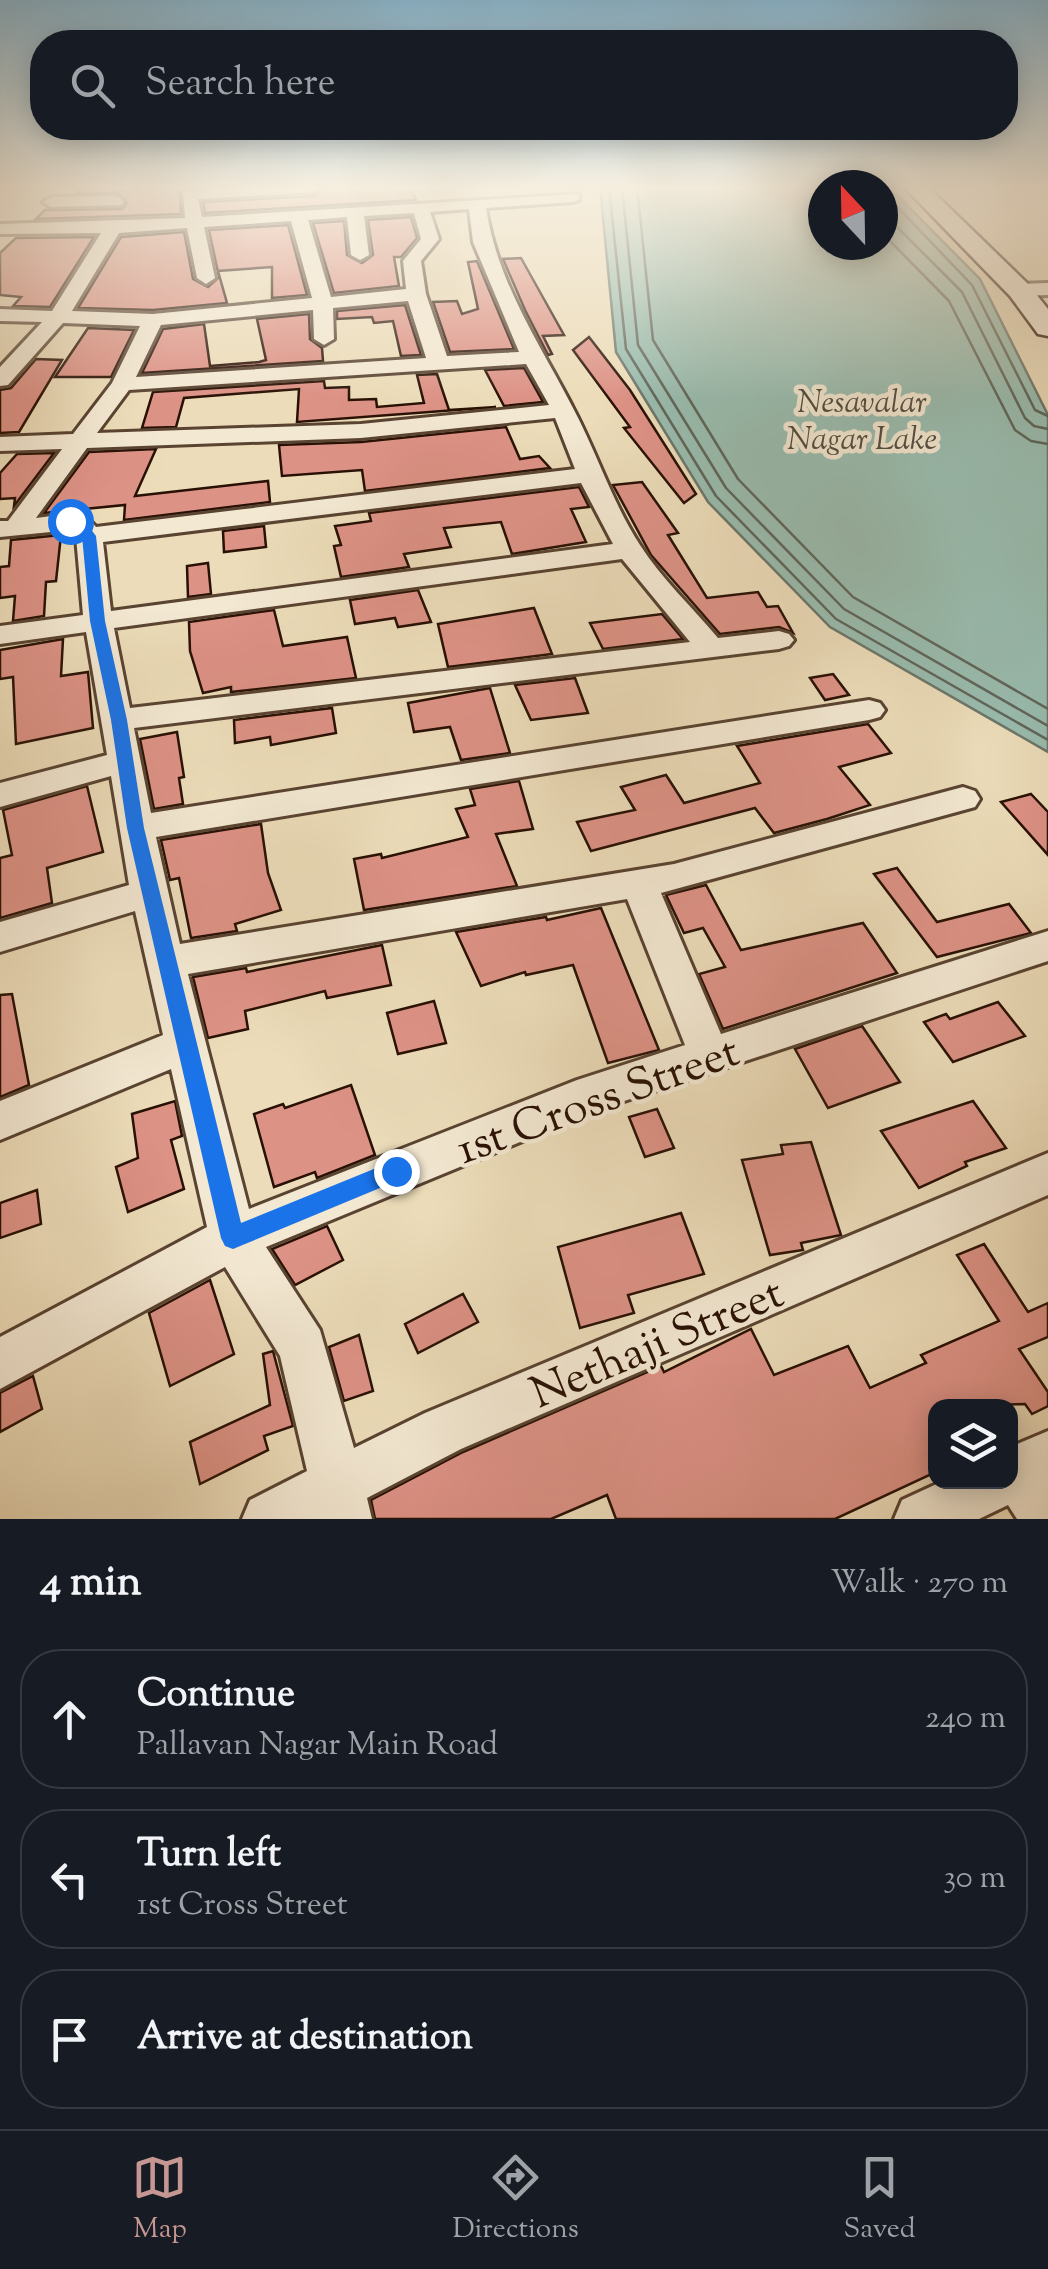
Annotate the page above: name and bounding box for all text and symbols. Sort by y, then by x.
search box [30,30,1018,140]
icon: search [65,58,120,113]
text: Search here [145,58,336,112]
north arrow [808,170,898,260]
water label: Nesavalar Nagar Lake [787,381,937,464]
route start [48,499,94,545]
street label: 1st Cross Street [449,1022,749,1184]
route end [374,1149,420,1195]
street label: Nethaji Street [522,1264,795,1429]
map controls [928,1399,1018,1489]
button: layers [928,1399,1018,1489]
text: 4 min [40,1554,142,1614]
text: Walk · 270 m [831,1561,1008,1607]
text: Continue [137,1669,295,1723]
icon: ahead [42,1692,97,1747]
text: 240 m [925,1696,1006,1742]
text: Pallavan Nagar Main Road [137,1723,498,1769]
text: Turn left [137,1829,281,1883]
icon: left [42,1852,97,1907]
text: 30 m [943,1856,1006,1902]
text: 1st Cross Street [137,1883,348,1929]
icon: arrive [42,2012,97,2067]
text: Arrive at destination [137,2012,473,2066]
tab: Map [132,2150,187,2250]
tab: Directions [452,2150,579,2250]
tab: Saved [844,2150,916,2250]

